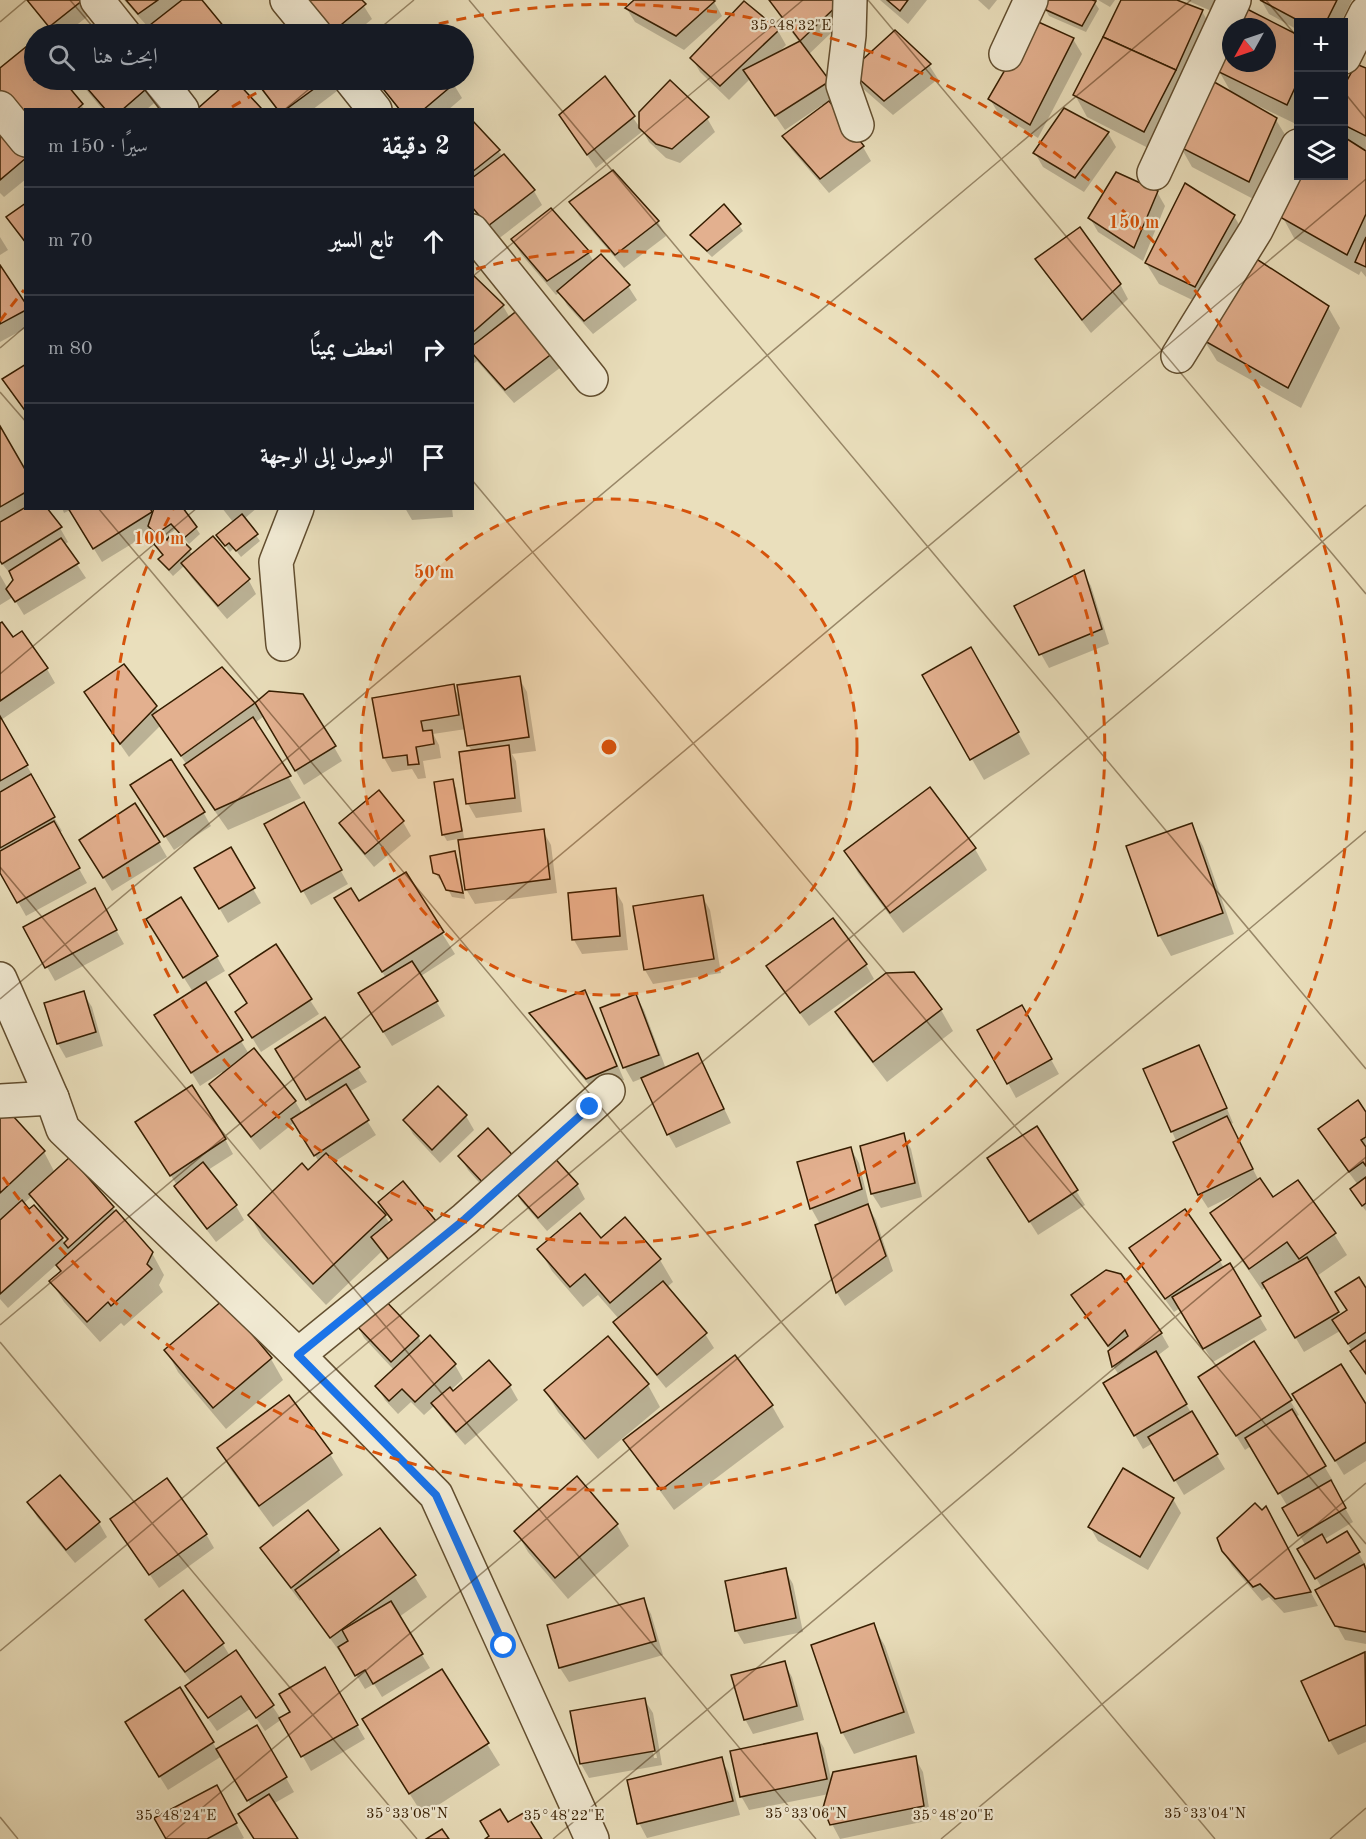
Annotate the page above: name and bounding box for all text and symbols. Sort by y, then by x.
north arrow [1222,18,1276,72]
map controls [1294,18,1348,180]
button: + [1294,18,1348,72]
text: 35°48'32"E [751,19,831,34]
search box [24,24,474,90]
icon: search [45,41,78,74]
text: ابحث هنا [93,46,158,68]
button: − [1294,72,1348,126]
button: layers [1294,126,1348,180]
text: 2 دقيقة [382,134,450,160]
text: سيرًا · 150 m [48,137,148,157]
text: 150 m [1109,214,1159,232]
icon: ahead [417,225,450,258]
text: تابع السير [329,230,393,252]
text: 70 m [48,231,93,251]
icon: right [417,333,450,366]
text: انعطف يمينًا [310,338,393,360]
text: 80 m [48,339,93,359]
icon: arrive [417,441,450,474]
text: الوصول إلى الوجهة [260,446,393,468]
text: 100 m [134,530,184,548]
text: 50 m [414,564,454,582]
centre of rings [599,737,619,757]
route end [576,1093,602,1119]
route start [490,1632,516,1658]
text: 35°33'08"N [366,1807,448,1822]
text: 35°33'06"N [765,1807,847,1822]
text: 35°33'04"N [1164,1807,1246,1822]
text: 35°48'24"E [136,1809,216,1824]
text: 35°48'22"E [524,1809,604,1824]
text: 35°48'20"E [913,1809,993,1824]

